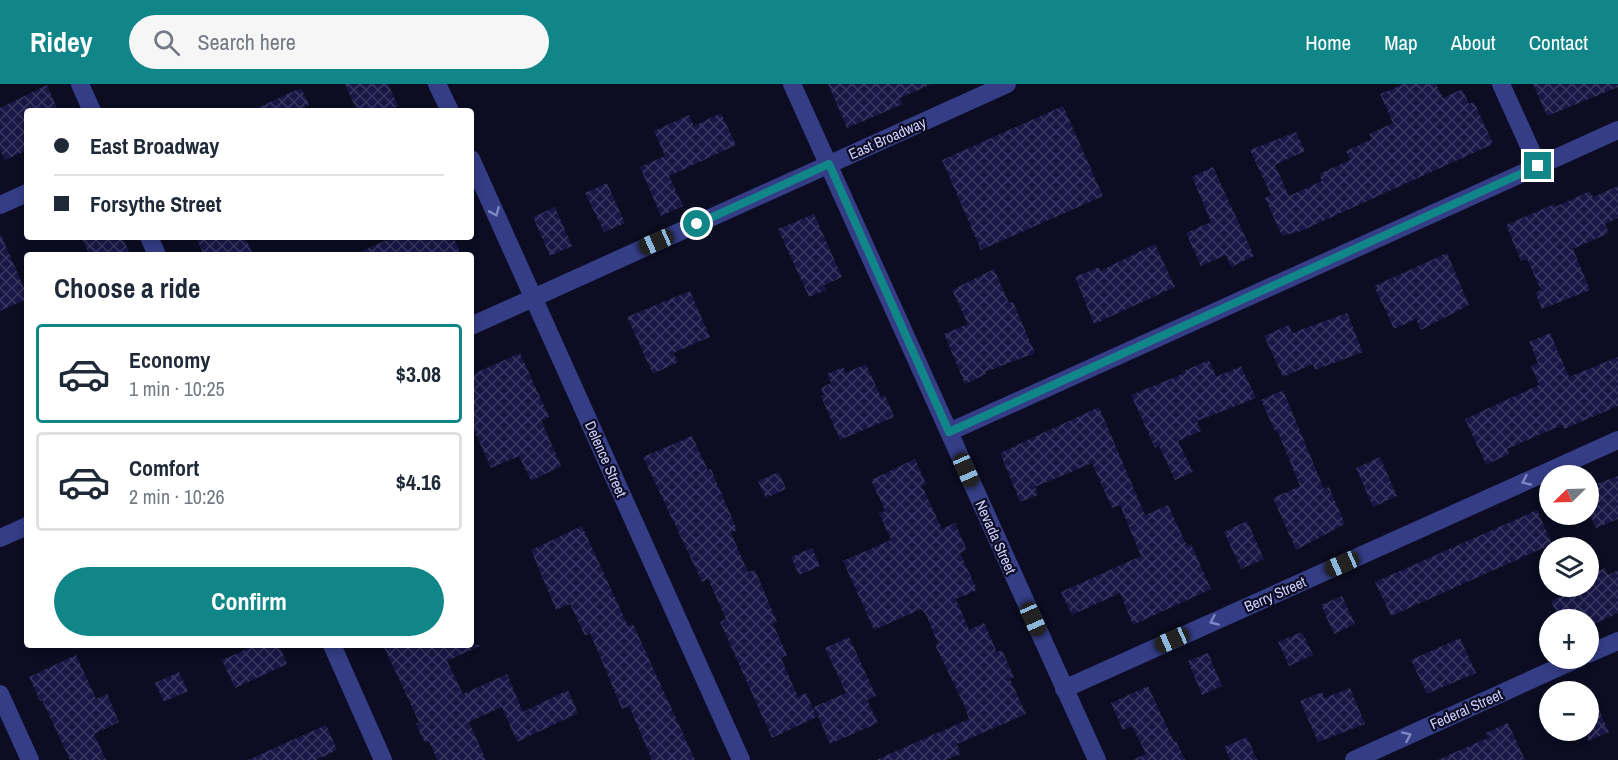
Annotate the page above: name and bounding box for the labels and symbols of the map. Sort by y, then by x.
street label: East Broadway [845,111,930,164]
route end [1524,152,1551,179]
one-way arrow [488,206,500,217]
route start [683,210,710,237]
car [636,226,676,258]
street label: Delence Street [580,418,632,501]
car [950,450,982,490]
north arrow [1539,465,1599,525]
one-way arrow [1522,474,1533,486]
street label: Nevada Street [970,497,1022,578]
car [1322,548,1362,580]
street label: Berry Street [1241,571,1310,617]
car [1017,599,1049,639]
one-way arrow [1210,614,1221,626]
car [1152,624,1192,656]
street label: Federal Street [1426,683,1506,734]
one-way arrow [1401,731,1412,743]

